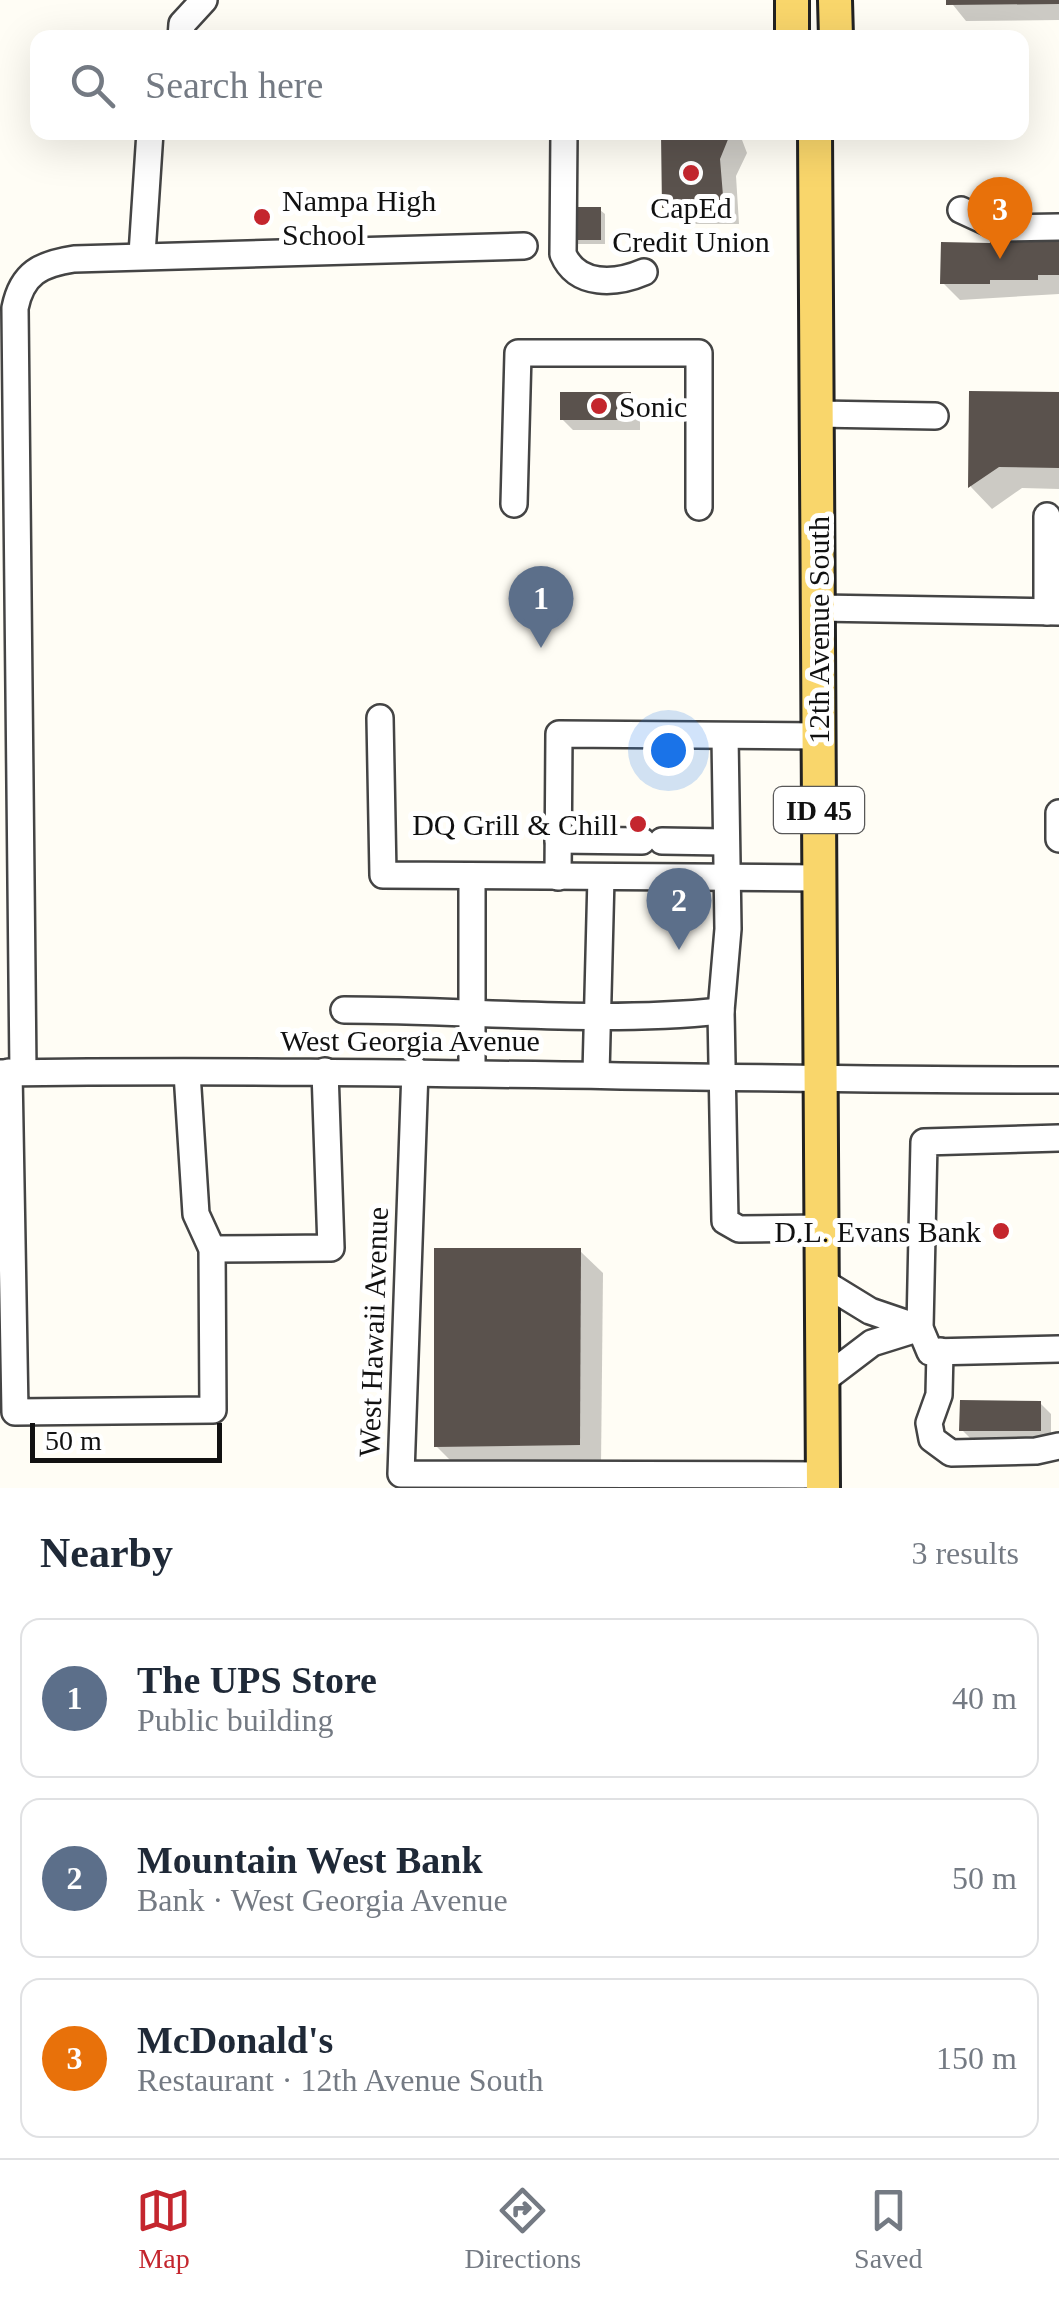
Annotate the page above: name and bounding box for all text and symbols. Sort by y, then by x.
search box [30,30,1029,140]
icon: search [65,58,120,113]
text: Search here [145,64,323,106]
marker: CapEd Credit Union [680,162,702,184]
pin: 3 [968,176,1032,259]
place label: Nampa High School [282,184,436,251]
place label: CapEd Credit Union [612,191,770,258]
marker: Nampa High School [251,206,273,228]
place label: Sonic [619,390,687,423]
marker: Sonic [588,395,610,417]
street label: 12th Avenue South [802,516,835,744]
pin: 1 [508,566,574,648]
your location [643,725,694,776]
road number: ID 45 [774,787,864,833]
place label: DQ Grill & Chill [412,808,618,841]
marker: DQ Grill & Chill [627,813,649,835]
pin: 2 [646,868,712,950]
street label: West Georgia Avenue [280,1024,540,1057]
street label: West Hawaii Avenue [352,1206,394,1458]
place label: D.L. Evans Bank [774,1215,981,1248]
marker: D.L. Evans Bank [990,1220,1012,1242]
scale bar [30,1418,222,1462]
text: 50 m [45,1425,102,1456]
text: Nearby [40,1530,173,1576]
text: 3 results [911,1535,1019,1571]
text: The UPS Store [137,1659,377,1701]
text: 1 [67,1680,83,1716]
text: 40 m [952,1680,1017,1716]
text: Public building [137,1702,333,1738]
text: Mountain West Bank [137,1839,483,1881]
text: 2 [67,1860,83,1896]
text: 50 m [952,1860,1017,1896]
text: Bank · West Georgia Avenue [137,1882,508,1918]
text: McDonald's [137,2019,333,2061]
text: 3 [67,2040,83,2076]
text: 150 m [936,2040,1017,2076]
text: Restaurant · 12th Avenue South [137,2062,543,2098]
tab: Map [136,2183,191,2275]
tab: Directions [464,2183,581,2275]
tab: Saved [854,2183,923,2275]

